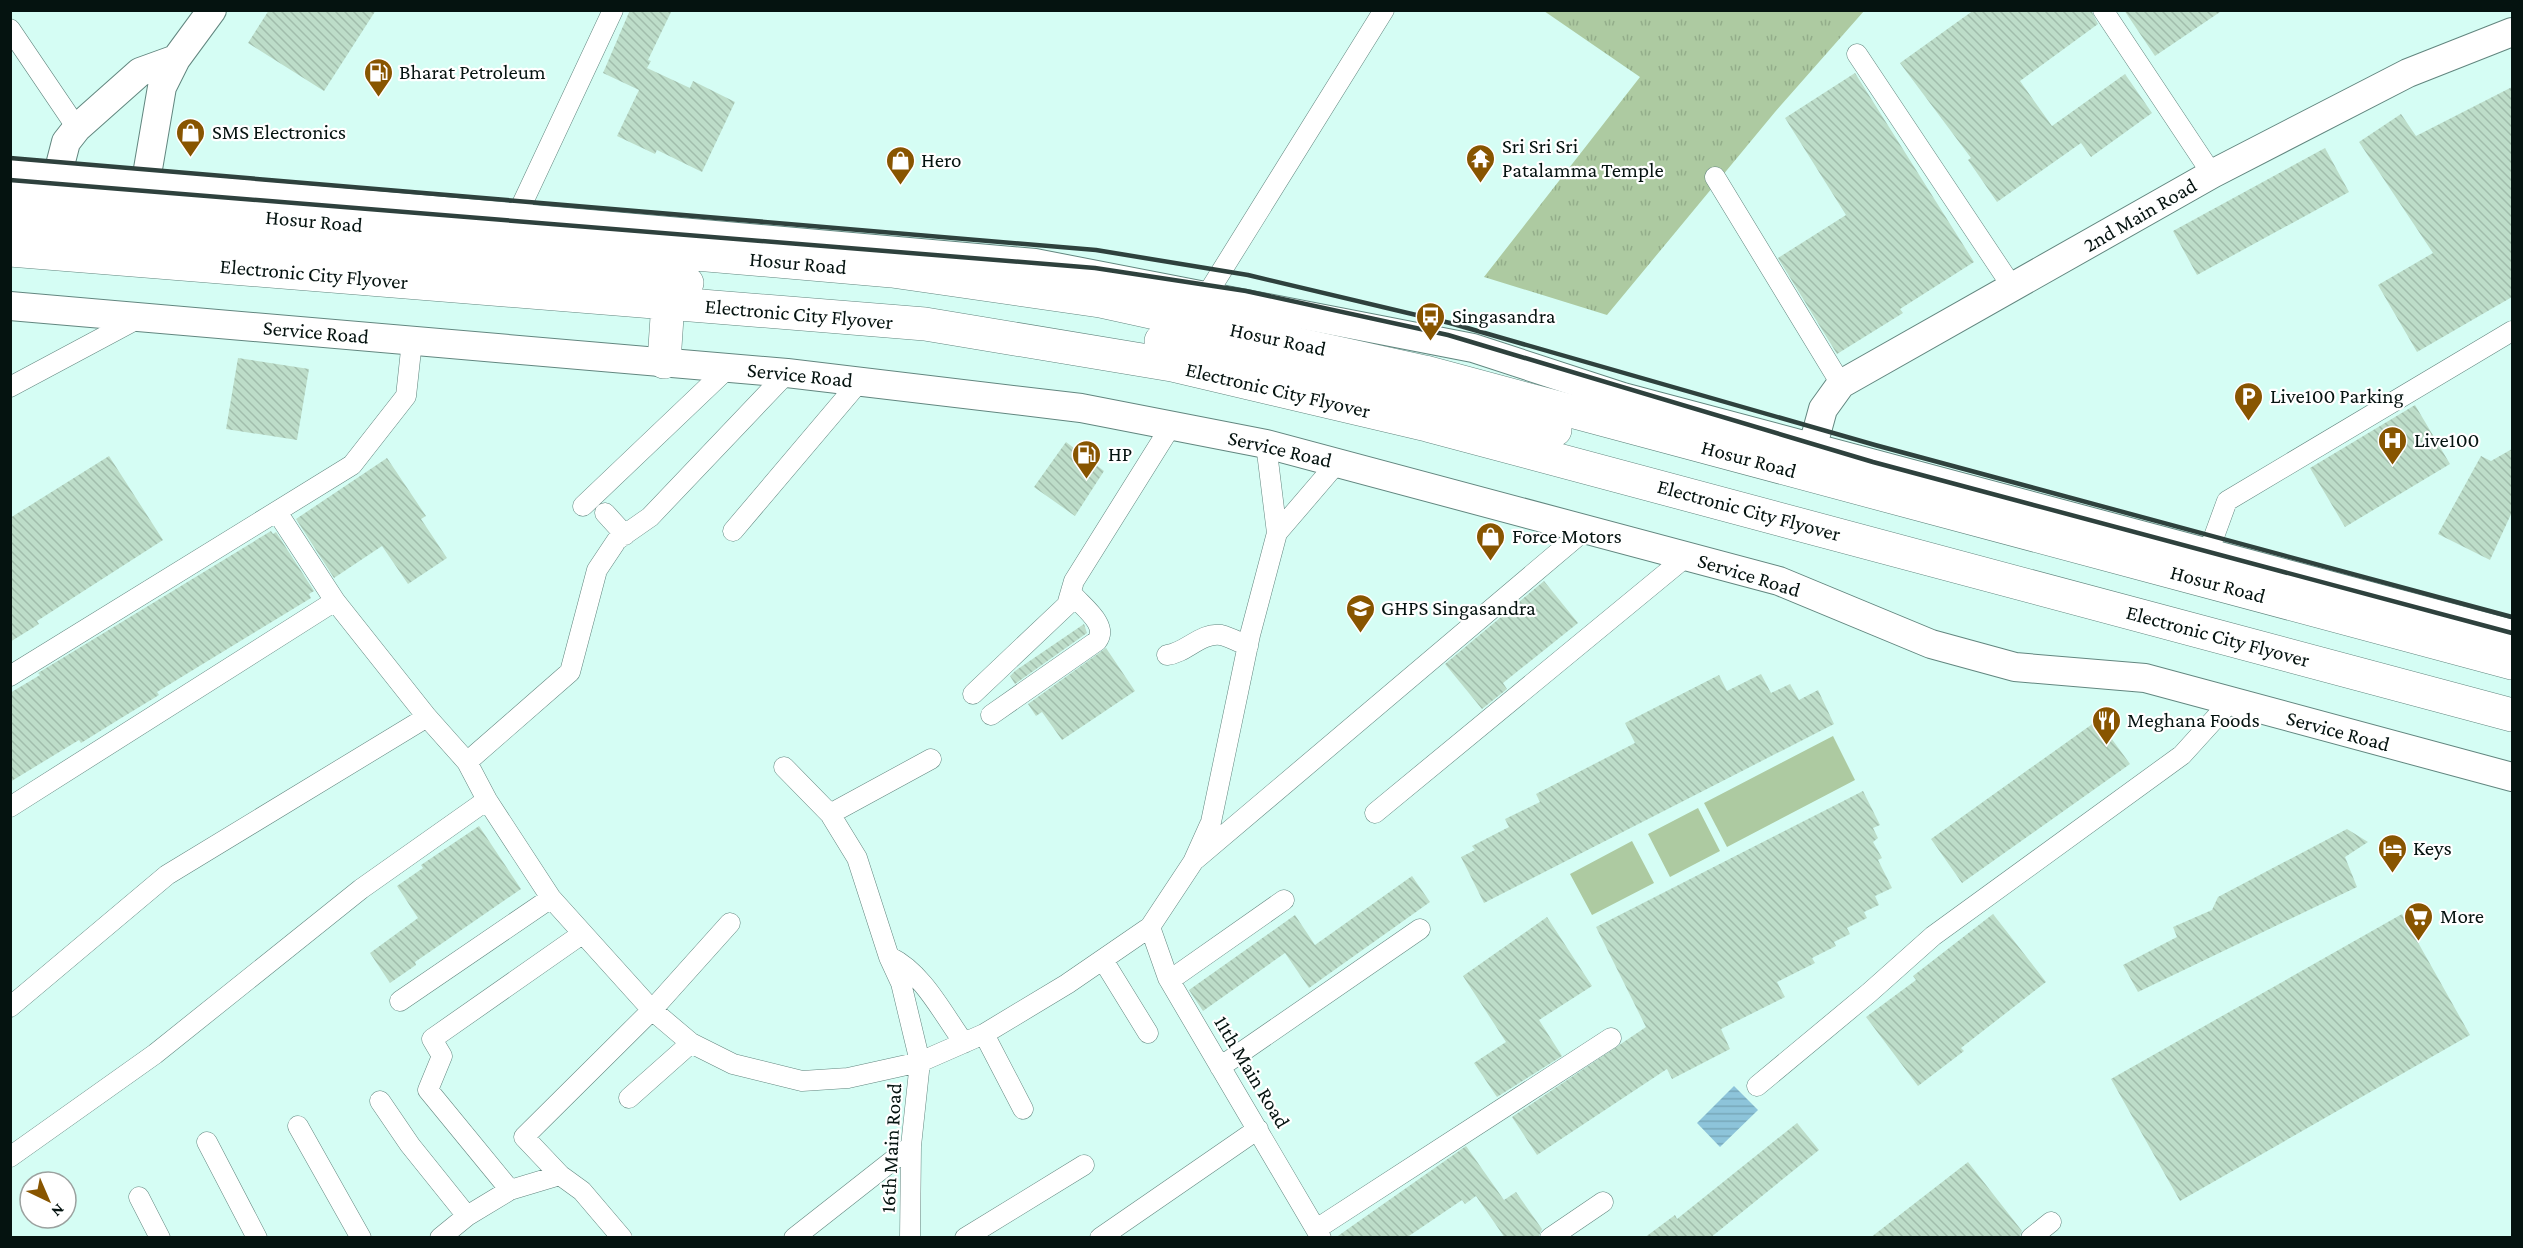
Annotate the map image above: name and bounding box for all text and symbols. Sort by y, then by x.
fuel station icon: Bharat Petroleum [362,56,394,98]
place label: Bharat Petroleum [399,60,546,84]
shop icon: SMS Electronics [175,116,207,158]
place label: SMS Electronics [212,120,346,144]
place label: Sri Sri Sri Patalamma Temple [1502,134,1664,182]
temple icon: Sri Sri Sri Patalamma Temple [1465,142,1497,184]
shop icon: Hero [884,144,916,186]
place label: Hero [921,148,961,172]
street label: 2nd Main Road [2079,173,2201,257]
street label: Hosur Road [264,205,364,237]
street label: Hosur Road [748,247,848,279]
street label: Electronic City Flyover [219,254,410,294]
street label: Electronic City Flyover [704,294,895,334]
bus stop icon: Singasandra [1415,300,1447,342]
place label: Singasandra [1452,304,1556,328]
street label: Service Road [262,315,370,349]
street label: Hosur Road [1228,317,1328,361]
street label: Electronic City Flyover [1183,357,1373,423]
street label: Service Road [746,358,854,392]
parking icon: Live100 Parking [2233,380,2265,422]
place label: Live100 Parking [2270,384,2404,408]
hospital icon: Live100 [2377,424,2409,466]
street label: Service Road [1226,425,1334,473]
place label: Live100 [2414,428,2479,452]
street label: Hosur Road [1699,435,1799,483]
fuel station icon: HP [1071,438,1103,480]
place label: HP [1108,442,1132,466]
street label: Electronic City Flyover [1655,474,1844,546]
shop icon: Force Motors [1475,520,1507,562]
place label: Force Motors [1512,524,1622,548]
street label: Service Road [1695,548,1803,602]
street label: Hosur Road [2168,560,2268,608]
school or university icon: GHPS Singasandra [1344,592,1376,634]
place label: GHPS Singasandra [1381,596,1536,620]
street label: Electronic City Flyover [2124,600,2313,672]
restaurant icon: Meghana Foods [2090,704,2122,746]
street label: Service Road [2284,706,2392,756]
place label: Meghana Foods [2127,708,2260,732]
hotel icon: Keys [2376,832,2408,874]
place label: Keys [2413,836,2452,860]
supermarket icon: More [2403,900,2435,942]
place label: More [2440,904,2484,928]
street label: 11th Main Road [1209,1012,1295,1132]
street label: 16th Main Road [876,1082,906,1214]
north arrow [18,1170,78,1230]
text: N [48,1201,68,1220]

